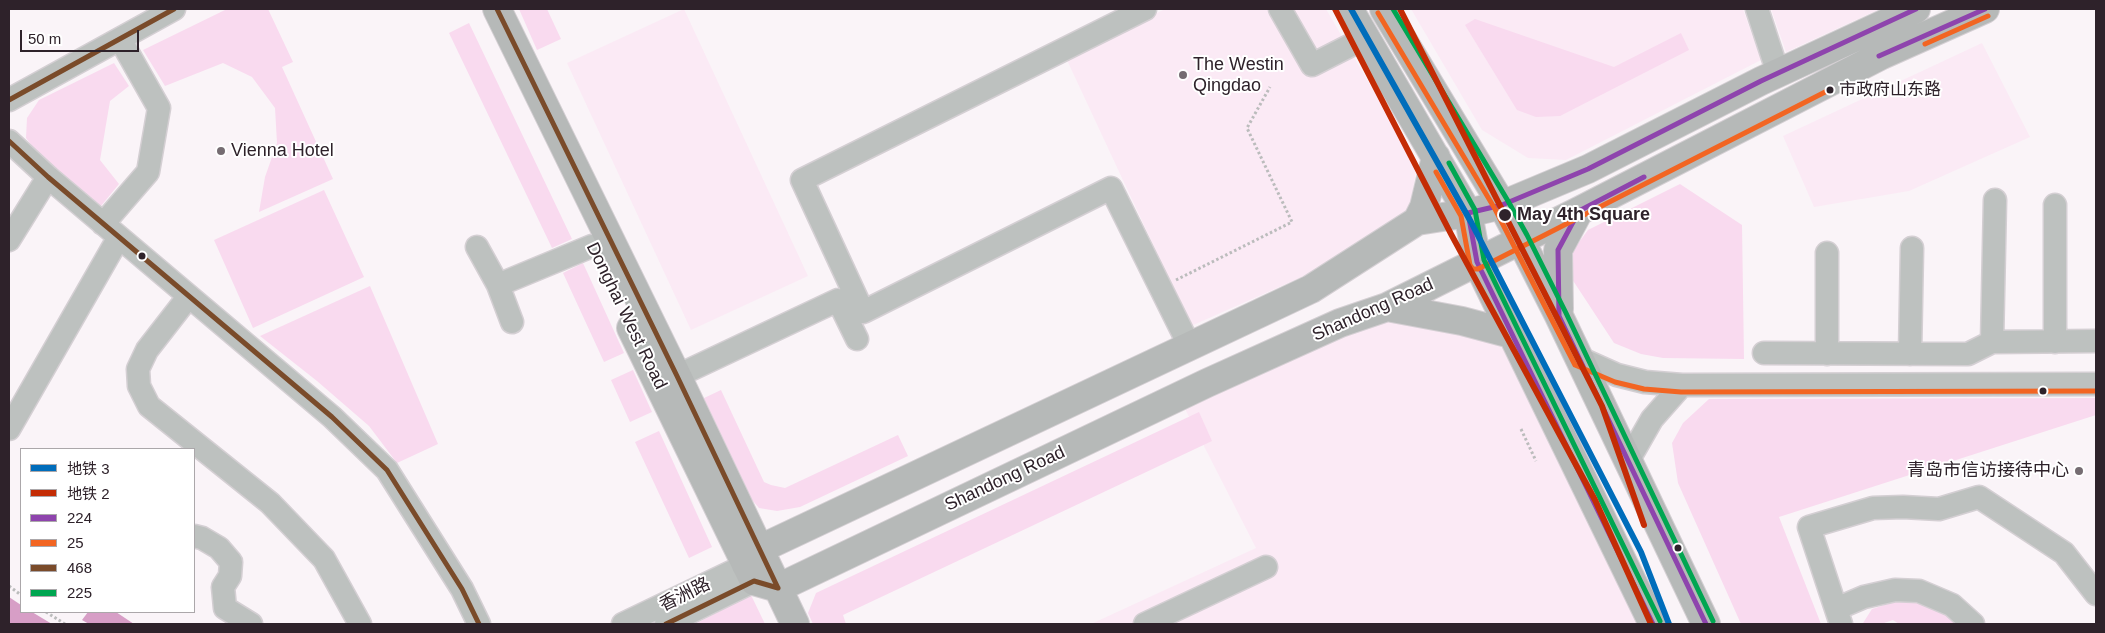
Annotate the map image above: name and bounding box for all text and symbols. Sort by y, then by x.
scale bar [22,20,141,52]
text: 50 m [28,30,61,47]
place label: The Westin Qingdao [1193,54,1284,96]
marker: The Westin Qingdao [1177,69,1189,81]
place label: 市政府山东路 [1839,80,1941,100]
marker: 市政府山东路 [1825,85,1835,95]
place label: Vienna Hotel [231,140,334,162]
marker: Vienna Hotel [215,145,227,157]
place label: May 4th Square [1517,204,1650,226]
marker: May 4th Square [1497,207,1513,223]
street label: Donghai West Road [581,239,671,393]
unlabelled marker [137,251,147,261]
street label: Shandong Road [1309,274,1437,346]
unlabelled marker [2038,386,2048,396]
street label: Shandong Road [941,442,1069,516]
legend [20,448,195,613]
text: 地铁 3 [67,460,110,477]
place label: 青岛市信访接待中心 [1907,460,2069,482]
marker: 青岛市信访接待中心 [2073,465,2085,477]
text: 地铁 2 [67,485,110,502]
text: 224 [67,509,92,526]
text: 25 [67,534,84,551]
unlabelled marker [1673,543,1683,553]
text: 468 [67,559,92,576]
street label: 香洲路 [656,573,714,617]
text: 225 [67,584,92,601]

